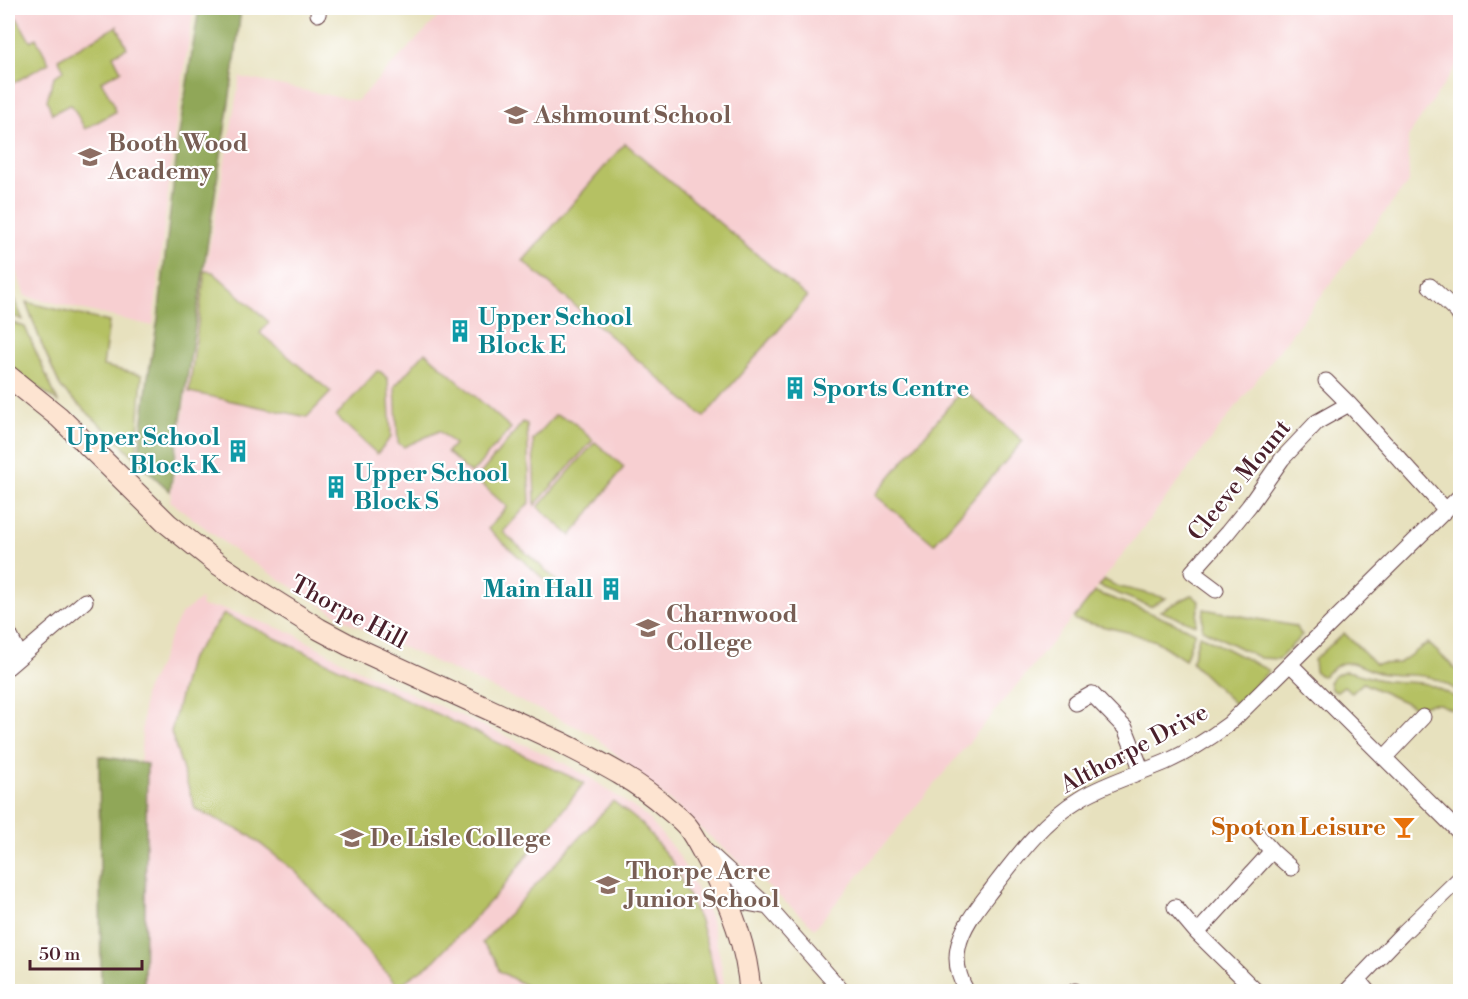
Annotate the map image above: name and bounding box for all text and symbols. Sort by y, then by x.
place label: Ashmount School [533,101,731,131]
school or university icon: Ashmount School [503,102,529,128]
place label: Booth Wood Academy [107,129,248,187]
school or university icon: Booth Wood Academy [77,144,103,170]
place label: Upper School Block E [478,303,632,361]
building icon: Upper School Block E [447,318,473,344]
place label: Sports Centre [813,374,970,404]
building icon: Sports Centre [782,375,808,401]
street label: Cleeve Mount [1182,413,1298,547]
place label: Upper School Block K [66,423,221,481]
building icon: Upper School Block K [225,438,251,464]
place label: Upper School Block S [354,459,508,517]
building icon: Upper School Block S [323,474,349,500]
street label: Thorpe Hill [285,570,412,656]
place label: Main Hall [483,575,593,605]
building icon: Main Hall [598,576,624,602]
place label: Charnwood College [666,600,798,658]
school or university icon: Charnwood College [635,615,661,641]
street label: Althorpe Drive [1054,697,1214,801]
place label: Spot on Leisure [1211,813,1386,843]
bar icon: Spot on Leisure [1391,814,1417,840]
place label: De Lisle College [370,824,551,854]
school or university icon: De Lisle College [339,825,365,851]
place label: Thorpe Acre Junior School [623,857,780,915]
school or university icon: Thorpe Acre Junior School [595,872,621,898]
scale bar [30,933,142,971]
text: 50 m [39,943,81,966]

